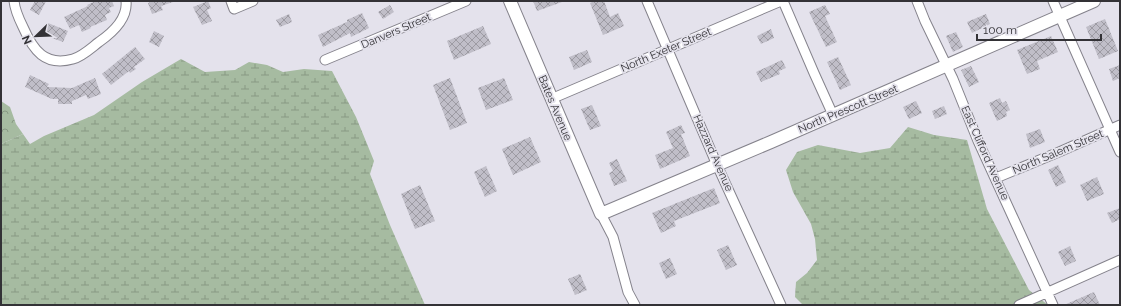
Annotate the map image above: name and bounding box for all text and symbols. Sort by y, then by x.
street label: Danvers Street [359,10,433,52]
north arrow [16,16,56,56]
scale bar [977,16,1101,42]
text: 100 m [983,23,1017,37]
street label: North Exeter Street [619,25,713,75]
text: N [20,33,35,46]
street label: Bates Avenue [535,73,575,143]
street label: North Prescott Street [796,82,900,136]
street label: East Clifford Avenue [958,104,1012,203]
street label: Hazzard Avenue [690,113,736,194]
street label: North Salem Street [1011,127,1106,177]

